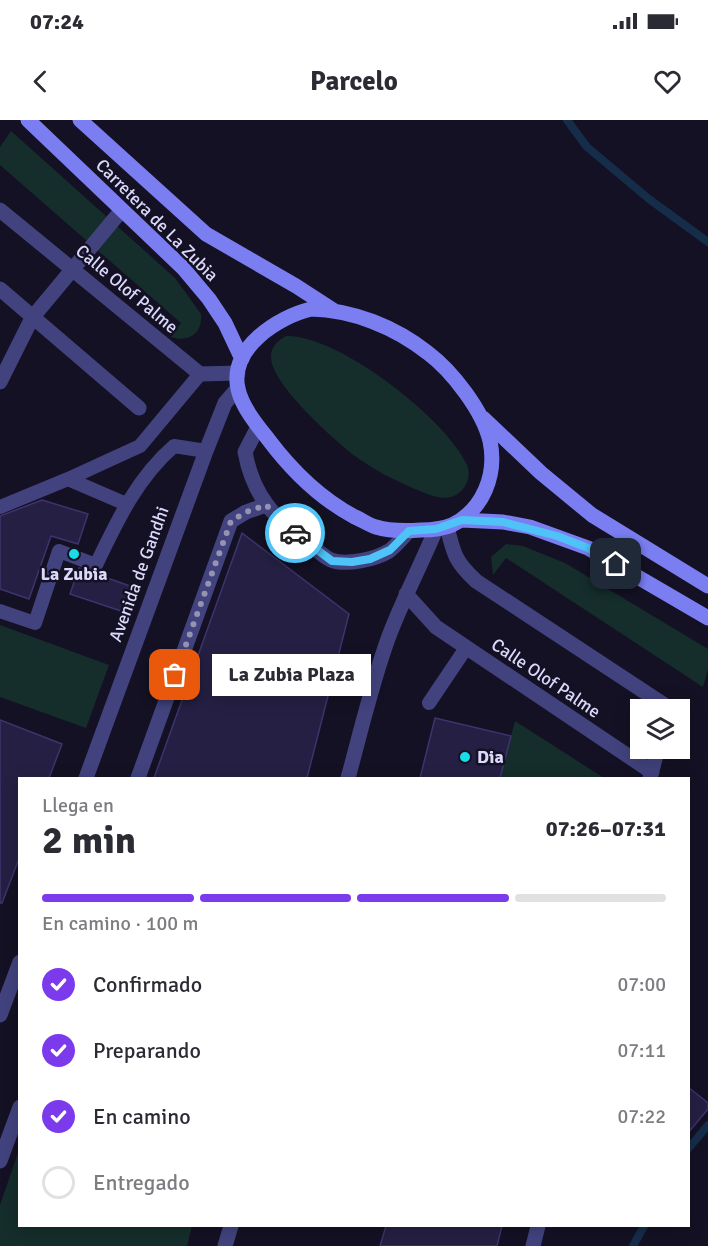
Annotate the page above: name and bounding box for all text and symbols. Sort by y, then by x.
text: 07:24 [30,8,84,35]
icon: back [24,65,57,98]
text: Parcelo [310,65,398,98]
icon: heart [651,65,684,98]
street label: Carretera de La Zubia [91,154,223,286]
street label: Calle Olof Palme [71,240,183,338]
street label: Avenida de Gandhi [104,503,174,645]
courier [265,503,325,563]
icon: car [279,517,312,550]
pin [590,538,641,589]
marker: La Zubia [67,547,81,561]
icon: home [599,547,632,580]
place label: La Zubia [41,563,107,585]
street label: Calle Olof Palme [487,633,605,723]
pin [149,649,200,700]
callout: La Zubia Plaza [211,654,370,696]
icon: bag [158,658,191,691]
text: La Zubia Plaza [228,662,355,687]
map controls [630,699,690,759]
button: layers [630,699,690,759]
place label: Dia [477,746,504,768]
marker: Dia [458,750,472,764]
text: Llega en [42,793,114,818]
text: 07:26–07:31 [546,815,666,842]
text: 2 min [42,816,136,864]
text: En camino · 100 m [42,911,199,936]
icon: check [42,968,75,1001]
text: Confirmado [93,971,202,998]
text: 07:00 [617,972,666,997]
icon: check [42,1034,75,1067]
text: Preparando [93,1037,201,1064]
text: 07:11 [617,1038,666,1063]
icon: check [42,1100,75,1133]
text: En camino [93,1103,191,1130]
text: 07:22 [617,1104,666,1129]
text: Entregado [93,1169,190,1196]

